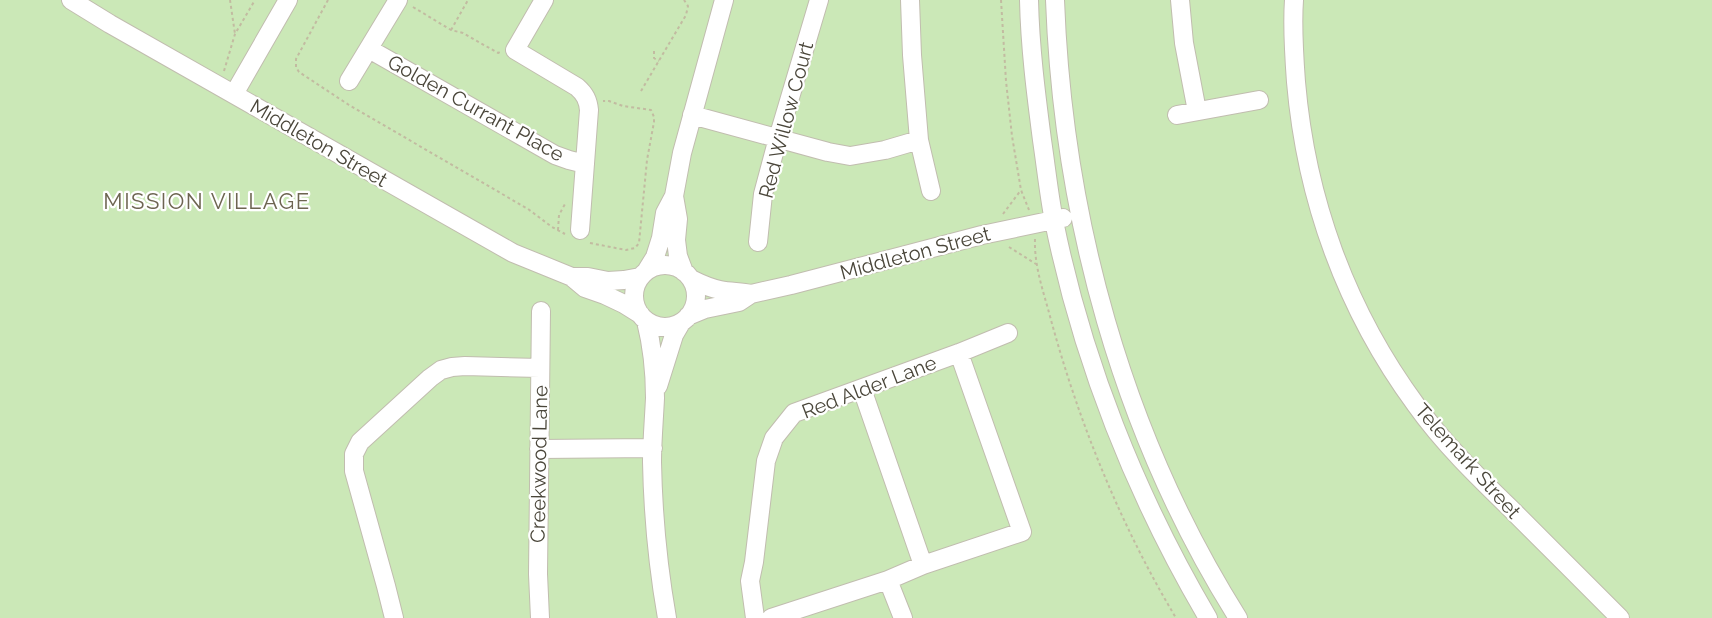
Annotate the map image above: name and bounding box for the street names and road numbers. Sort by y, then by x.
street label: Red Willow Court [754,39,819,201]
street label: Golden Currant Place [384,50,569,167]
street label: Middleton Street [246,94,392,192]
street label: Middleton Street [837,221,993,285]
street label: Red Alder Lane [798,350,940,424]
street label: Creekwood Lane [526,385,552,543]
street label: Telemark Street [1410,399,1526,524]

